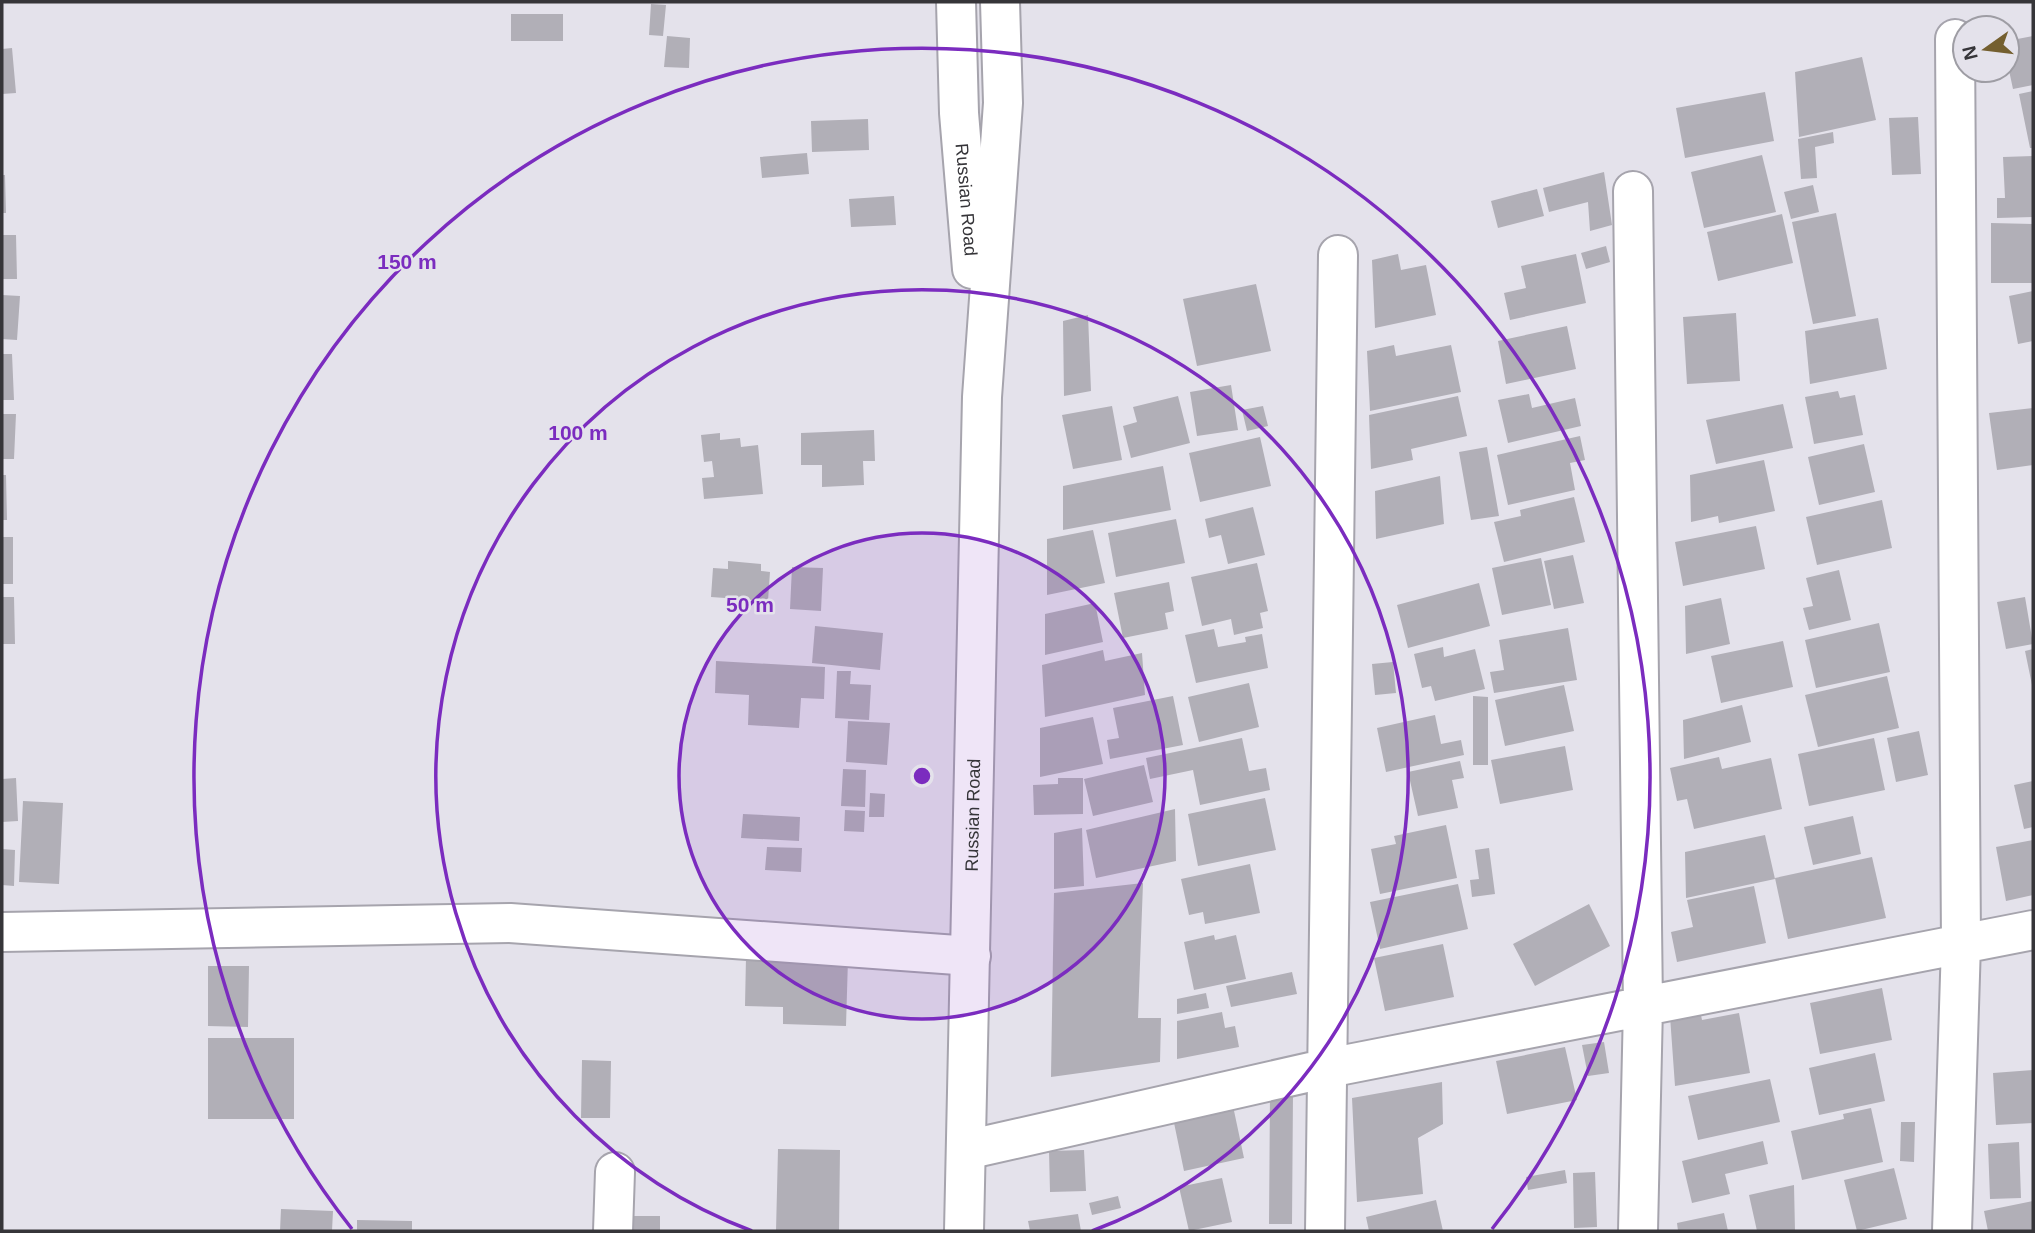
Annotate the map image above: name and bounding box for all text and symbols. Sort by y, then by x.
north arrow [1951,14,2021,84]
text: N [1958,44,1982,62]
street label: Russian Road [952,142,981,257]
text: 150 m [377,250,437,273]
text: 100 m [548,421,608,444]
text: 50 m [726,593,774,616]
street label: Russian Road [962,758,984,872]
centre of rings [910,764,934,788]

